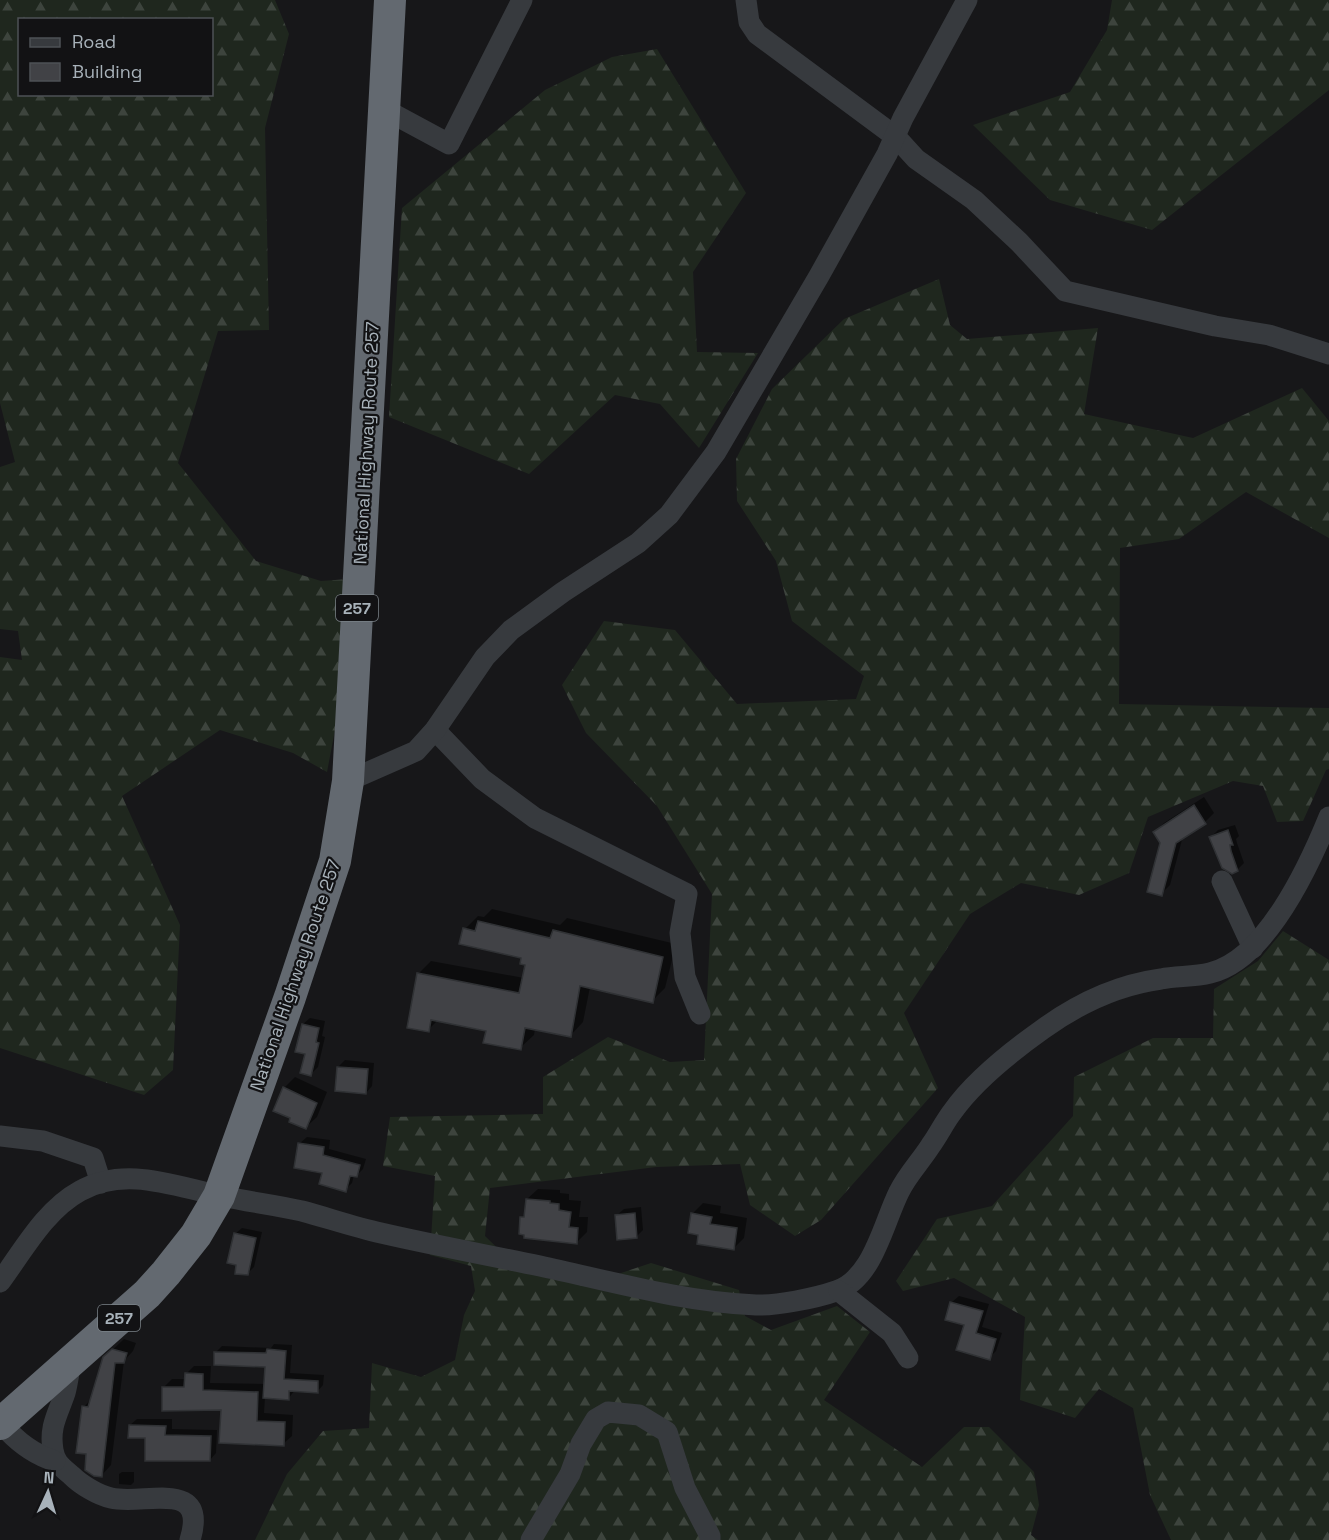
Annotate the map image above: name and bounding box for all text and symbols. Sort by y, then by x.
legend [18,18,213,96]
text: Road [72,30,116,53]
text: Building [72,60,142,83]
street label: National Highway Route 257 [348,321,384,565]
road number: 257 [336,595,378,621]
street label: National Highway Route 257 [245,856,345,1094]
road number: 257 [98,1305,140,1331]
north arrow [18,1462,78,1522]
text: N [43,1467,55,1488]

